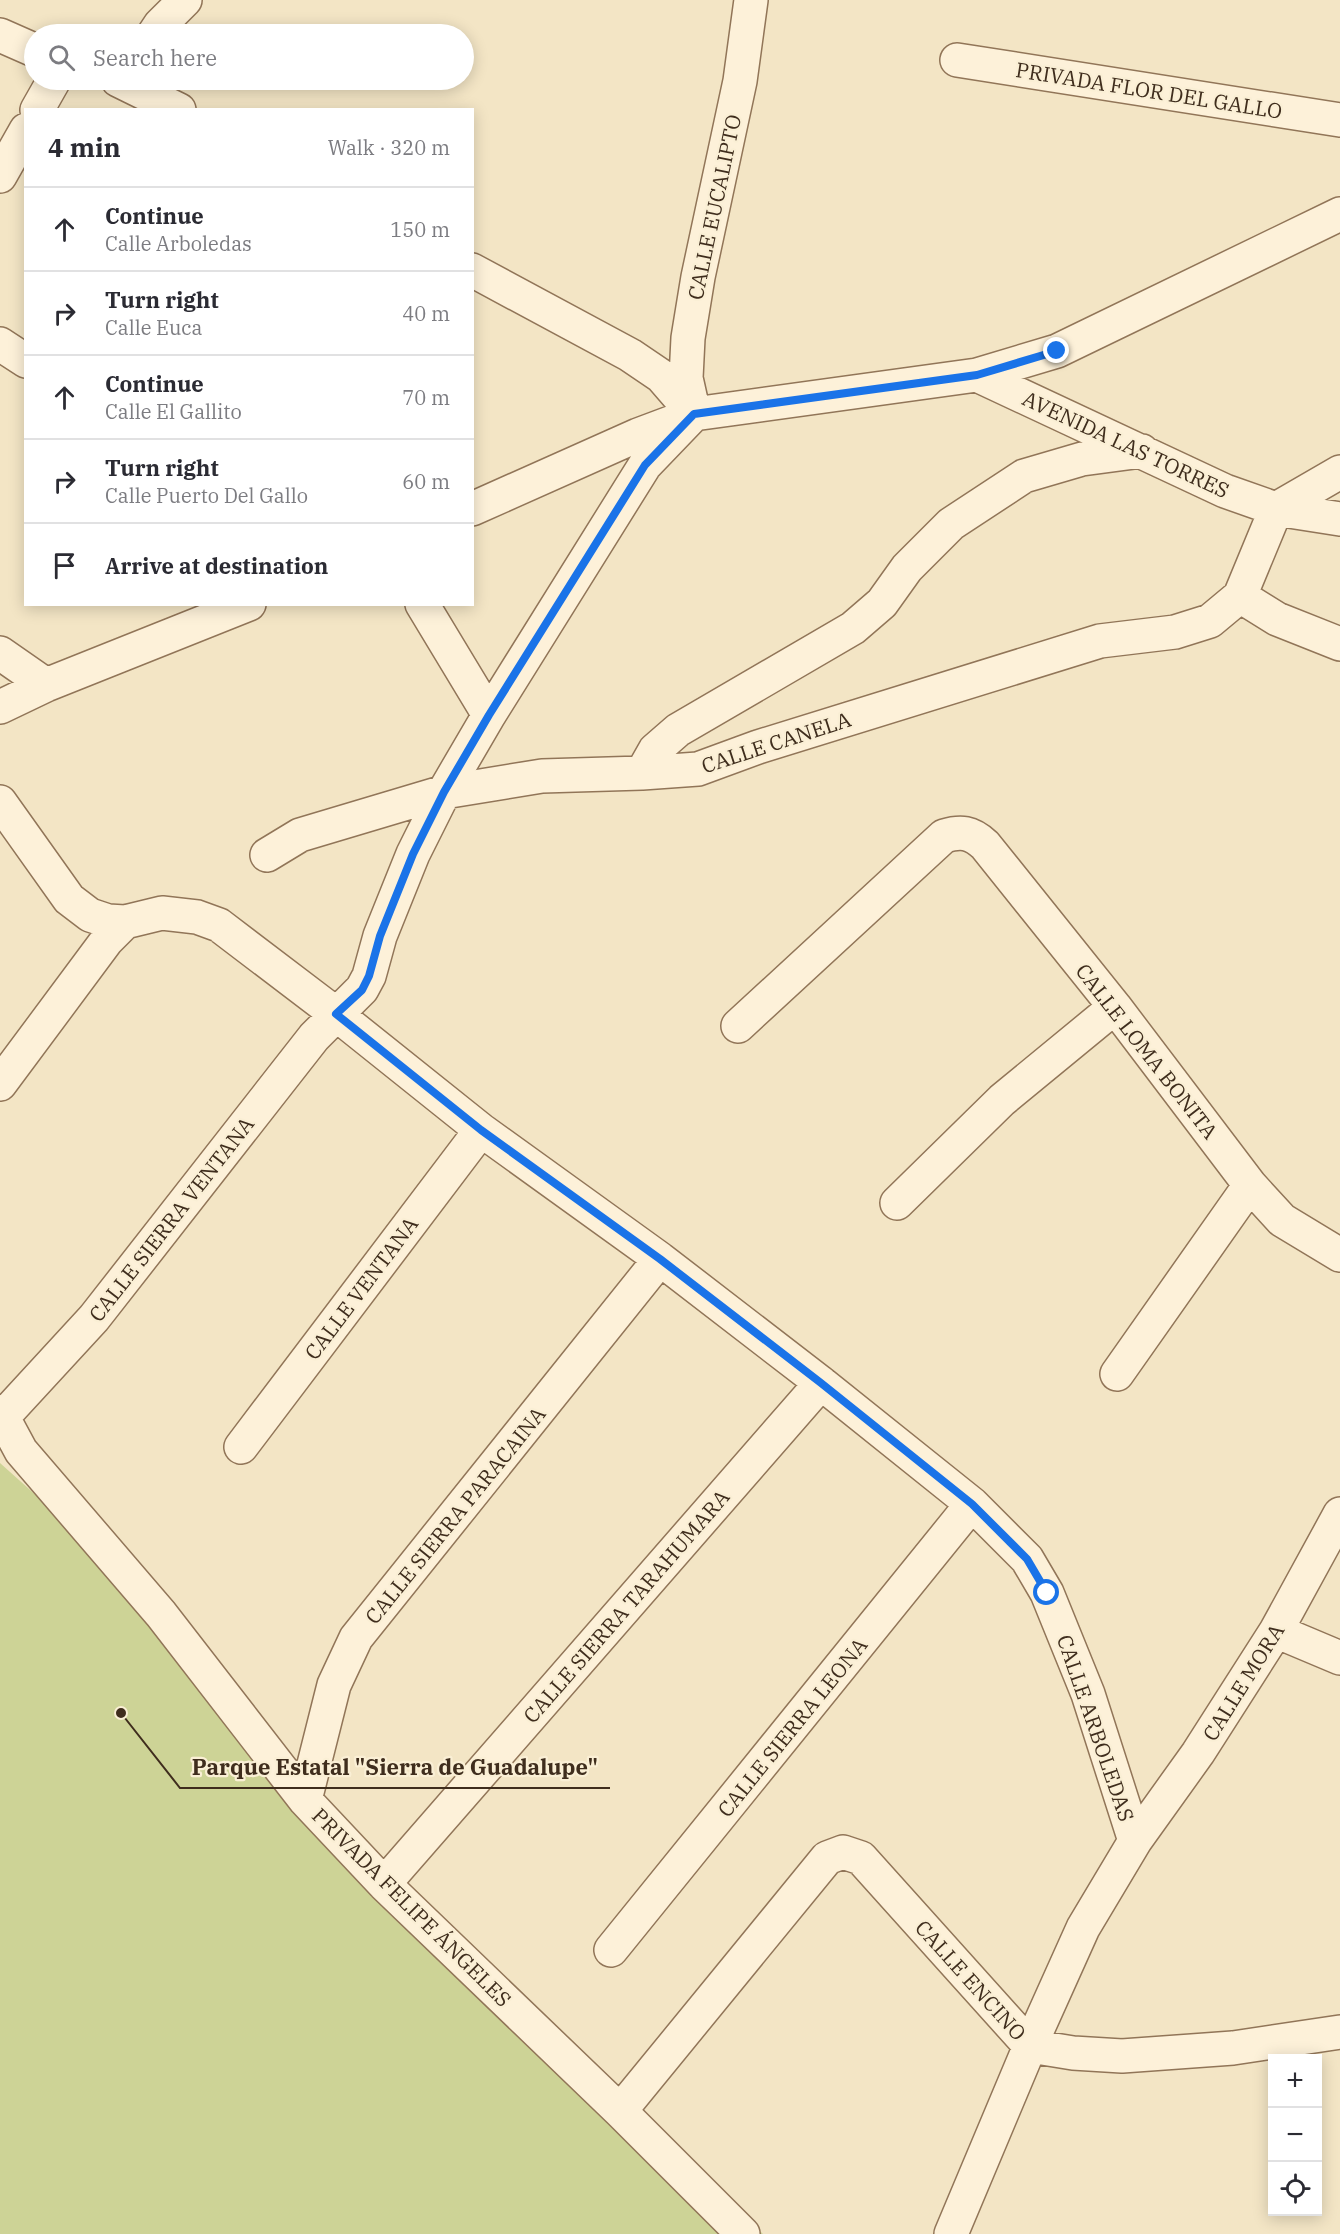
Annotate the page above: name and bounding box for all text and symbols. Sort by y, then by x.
search box [24,24,474,90]
icon: search [45,41,78,74]
text: Search here [93,43,217,72]
street label: PRIVADA FLOR DEL GALLO [1014,55,1284,125]
street label: CALLE EUCALIPTO [681,112,747,302]
text: 4 min [48,130,121,164]
text: Walk · 320 m [328,134,450,161]
text: Continue [105,201,204,230]
icon: ahead [48,213,81,246]
text: 150 m [390,216,450,243]
text: Calle Arboledas [105,230,252,257]
text: Turn right [105,285,219,314]
icon: right [48,297,81,330]
text: 40 m [402,300,450,327]
text: Calle Euca [105,314,202,341]
route end [1043,337,1069,363]
text: Continue [105,369,204,398]
icon: ahead [48,381,81,414]
text: 70 m [402,384,450,411]
street label: AVENIDA LAS TORRES [1018,384,1234,504]
text: Calle El Gallito [105,398,242,425]
text: Turn right [105,453,219,482]
icon: right [48,465,81,498]
text: 60 m [402,468,450,495]
text: Calle Puerto Del Gallo [105,482,308,509]
icon: arrive [48,549,81,582]
text: Arrive at destination [105,551,328,580]
street label: CALLE CANELA [698,704,855,779]
street label: CALLE LOMA BONITA [1070,957,1225,1145]
street label: CALLE SIERRA VENTANA [82,1110,260,1327]
street label: CALLE VENTANA [298,1210,424,1365]
street label: CALLE SIERRA PARACAINA [358,1400,552,1630]
street label: CALLE SIERRA TARAHUMARA [517,1483,736,1729]
route start [1033,1579,1059,1605]
street label: CALLE MORA [1196,1618,1290,1746]
street label: CALLE SIERRA LEONA [711,1631,874,1823]
street label: CALLE ARBOLEDAS [1051,1631,1141,1825]
callout: Parque Estatal "Sierra de Guadalupe" [180,1748,610,1788]
text: Parque Estatal "Sierra de Guadalupe" [192,1752,598,1781]
street label: PRIVADA FELIPE ÁNGELES [306,1801,518,2013]
street label: CALLE ENCINO [909,1914,1033,2046]
map controls [1268,2054,1322,2216]
button: + [1268,2054,1322,2108]
button: − [1268,2108,1322,2162]
button: locate [1268,2162,1322,2216]

